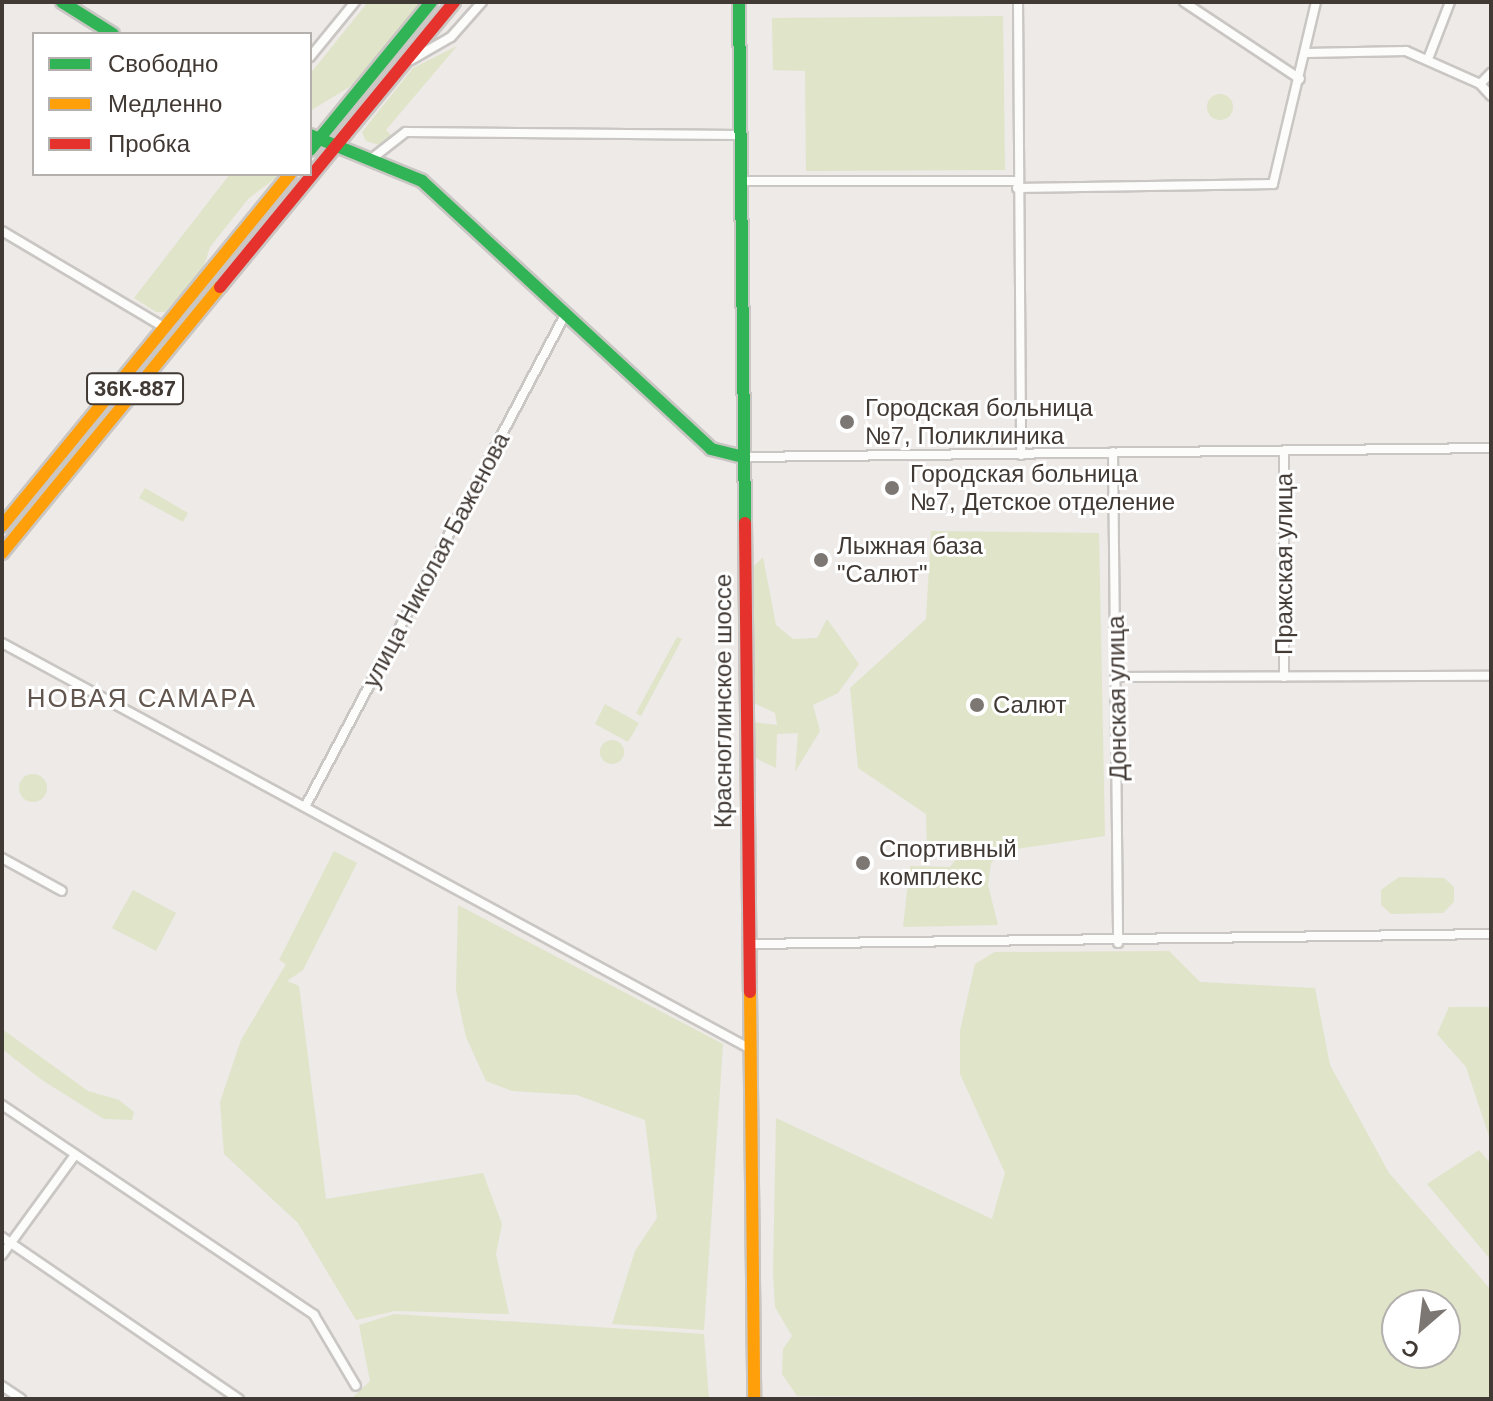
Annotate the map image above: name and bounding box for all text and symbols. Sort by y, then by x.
legend [32,32,312,176]
text: Свободно [108,50,218,77]
text: Медленно [108,90,222,117]
text: Пробка [108,130,190,157]
road number: 36К-887 [85,371,185,407]
place label: Городская больница №7, Поликлиника [865,394,1093,450]
marker: Городская больница №7, Поликлиника [836,411,858,433]
street label: улица Николая Баженова [356,427,516,693]
place label: Городская больница №7, Детское отделение [910,460,1175,516]
street label: Пражская улица [1270,473,1298,655]
marker: Городская больница №7, Детское отделение [881,477,903,499]
place label: Лыжная база "Салют" [837,532,983,588]
marker: Лыжная база "Салют" [812,551,830,569]
street label: Красноглинское шоссе [709,574,737,828]
street label: Донская улица [1101,615,1133,781]
district label: НОВАЯ САМАРА [27,683,257,715]
place label: Салют [993,691,1066,719]
marker: Салют [968,696,986,714]
place label: Спортивный комплекс [879,835,1017,891]
marker: Спортивный комплекс [854,854,872,872]
north arrow [1381,1289,1461,1369]
text: С [1398,1334,1423,1364]

